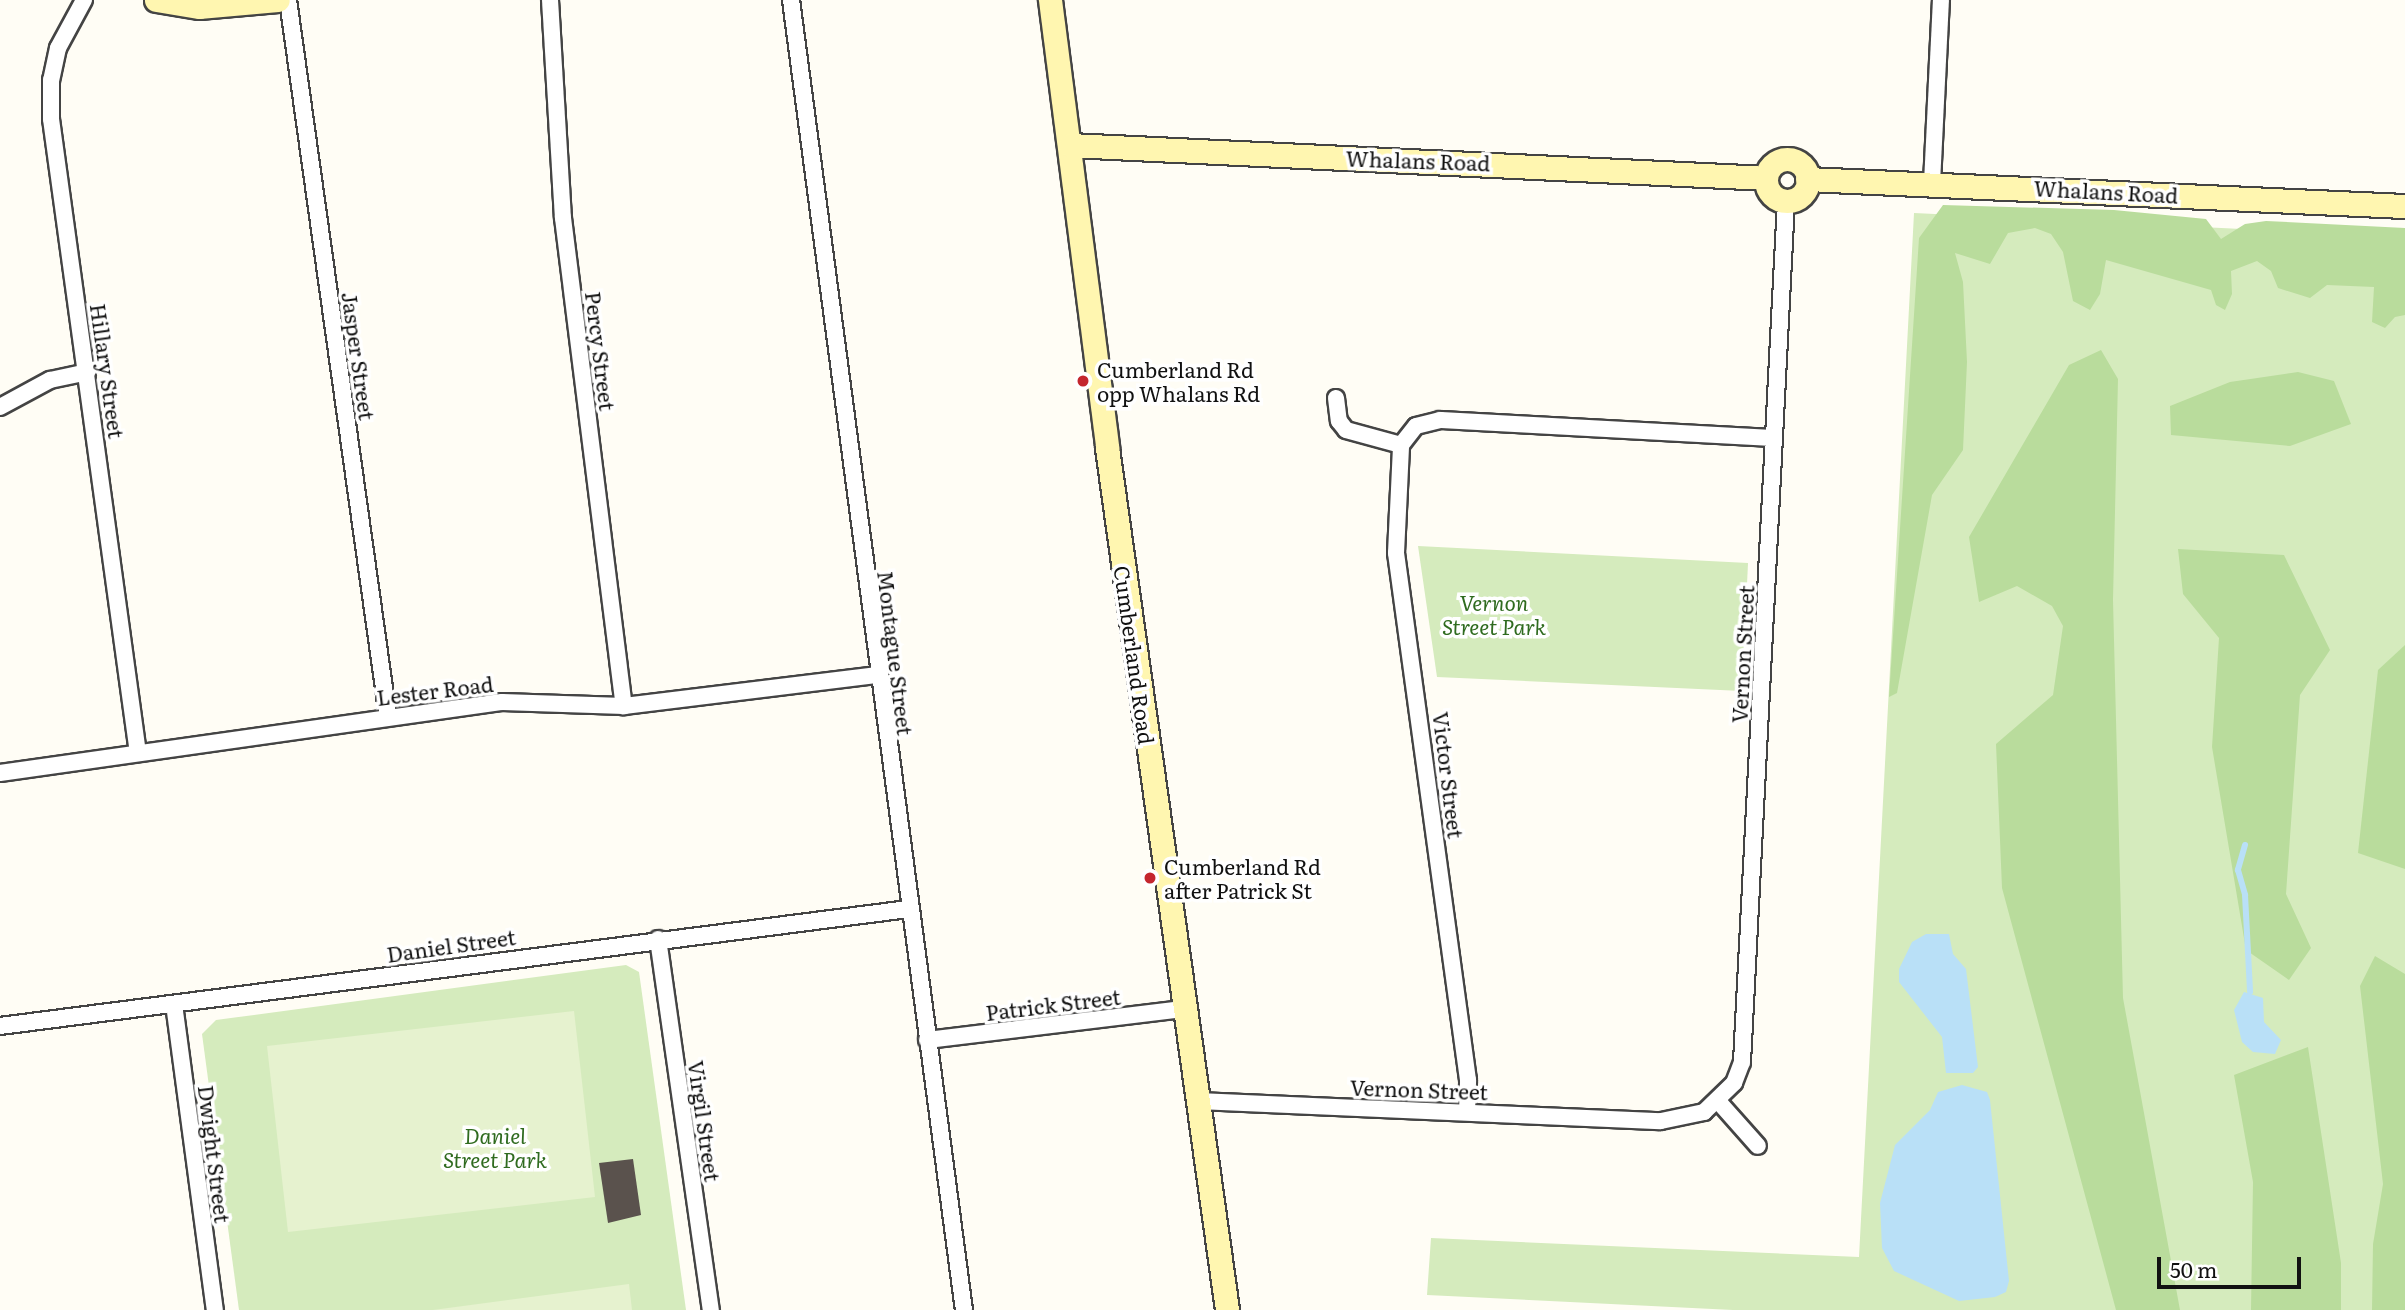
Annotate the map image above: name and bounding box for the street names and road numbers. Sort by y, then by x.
street label: Whalans Road [1345,145,1491,175]
street label: Whalans Road [2033,175,2179,207]
street label: Jasper Street [338,290,380,422]
street label: Percy Street [581,290,621,412]
street label: Hillary Street [86,302,130,440]
street label: Cumberland Road [1110,564,1160,746]
street label: Montague Street [873,569,919,737]
street label: Vernon Street [1726,584,1758,724]
street label: Lester Road [375,670,495,710]
street label: Victor Street [1429,710,1469,840]
street label: Daniel Street [385,923,517,967]
street label: Patrick Street [984,983,1122,1025]
street label: Virgil Street [684,1059,726,1183]
street label: Vernon Street [1350,1074,1488,1104]
street label: Dwight Street [194,1084,236,1224]

